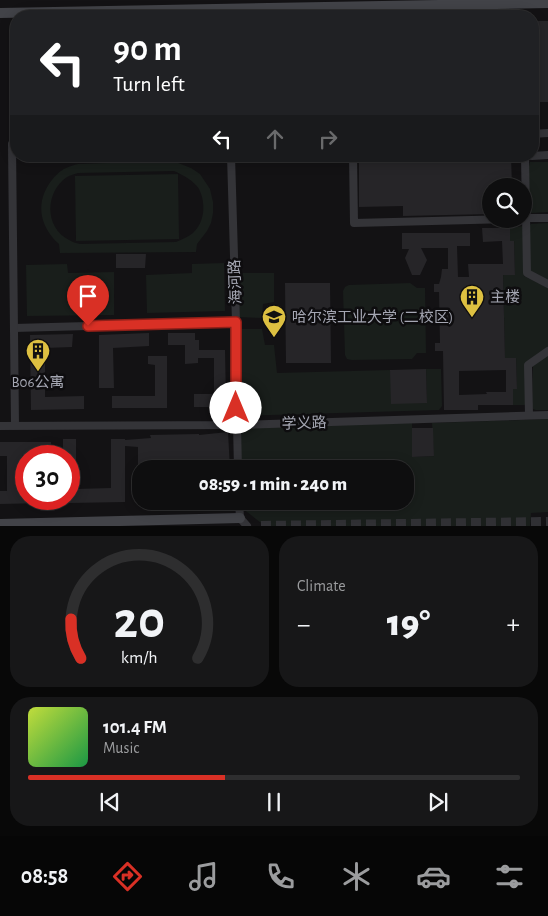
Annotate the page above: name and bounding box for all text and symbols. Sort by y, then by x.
icon: left [30,30,95,95]
text: 90 m [113,32,182,67]
text: Turn left [113,73,185,95]
icon: left [208,125,236,153]
icon: ahead [261,125,289,153]
icon: right [314,125,342,153]
map controls [482,178,532,228]
button: search [482,178,532,228]
street label: 海河路 [226,259,244,305]
pin [67,275,109,326]
icon: arrive [74,282,102,310]
building icon: 主楼 [459,284,485,318]
place label: 主楼 [490,289,520,305]
school or university icon: 哈尔滨工业大学 (二校区) [261,304,287,338]
place label: 哈尔滨工业大学 (二校区) [292,308,453,325]
building icon: B06公寓 [25,338,51,372]
place label: B06公寓 [11,374,65,390]
position arrow [209,381,261,433]
street label: 学义路 [281,414,327,432]
speed limit sign: 30 [15,445,80,510]
text: 08:59 · 1 min · 240 m [199,475,347,494]
text: Climate [297,578,346,594]
text: 20 [114,595,165,647]
text: 19° [387,605,430,643]
text: − [297,611,310,639]
text: + [507,611,520,639]
text: km/h [121,649,158,667]
text: 101.4 FM [103,718,167,737]
text: Music [103,740,139,756]
icon: previous [96,788,124,816]
icon: pause [260,788,288,816]
icon: next [424,788,452,816]
icon: directions [110,859,145,894]
icon: music [186,859,221,894]
icon: phone [263,859,298,894]
icon: climate [339,859,374,894]
icon: car [416,859,451,894]
icon: filters [492,859,527,894]
text: 08:58 [21,865,68,887]

